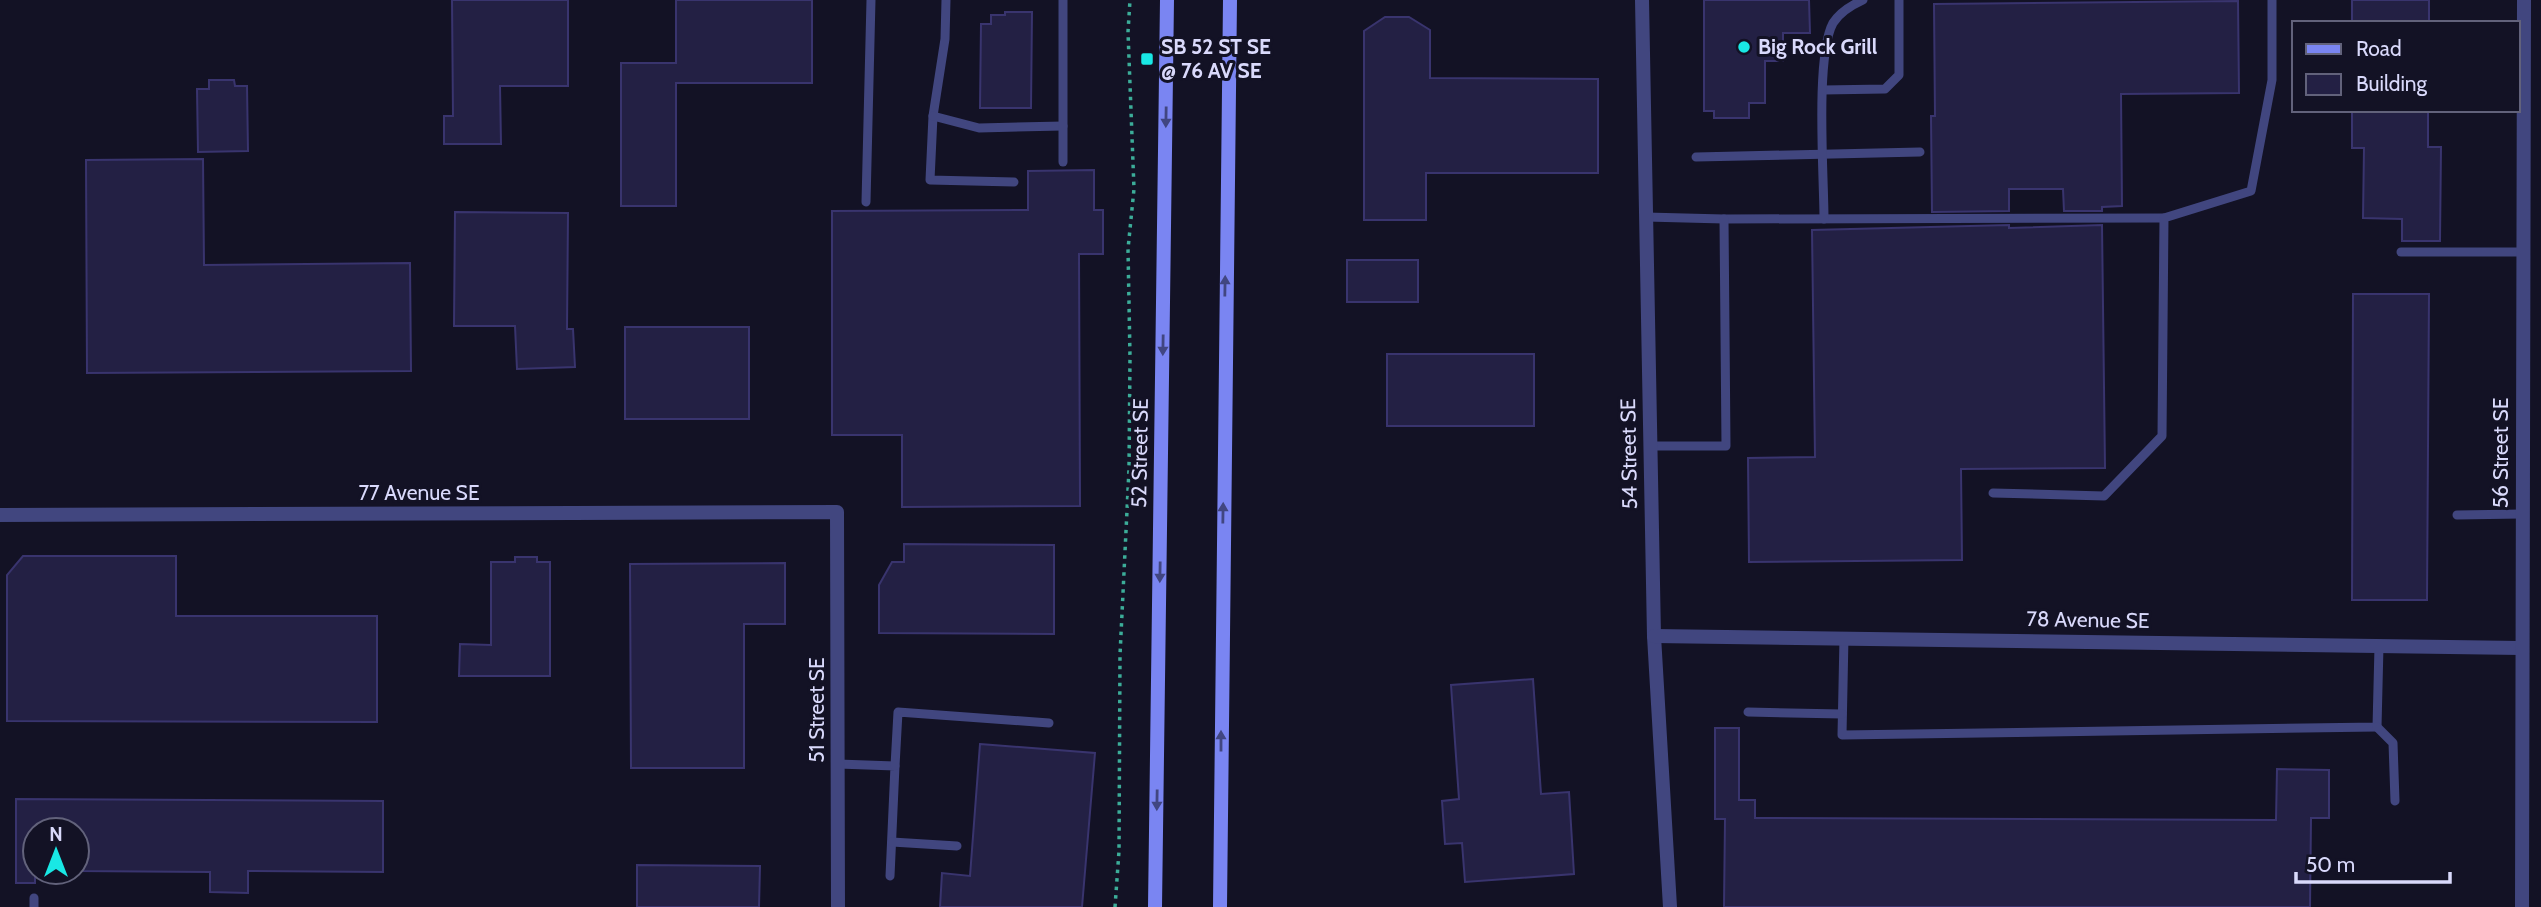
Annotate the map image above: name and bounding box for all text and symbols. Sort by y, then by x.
legend [2292,21,2520,112]
place label: SB 52 ST SE @ 76 AV SE [1161,34,1271,83]
place label: Big Rock Grill [1758,34,1878,59]
text: Road [2356,36,2402,61]
marker: Big Rock Grill [1736,39,1752,55]
marker: SB 52 ST SE @ 76 AV SE [1139,51,1155,67]
text: Building [2356,71,2428,96]
one-way arrow [1160,106,1172,128]
one-way arrow [1220,275,1231,297]
one-way arrow [1157,334,1169,356]
street label: 52 Street SE [1126,398,1153,508]
street label: 54 Street SE [1615,398,1642,510]
street label: 56 Street SE [2488,398,2513,508]
street label: 77 Avenue SE [358,480,480,505]
one-way arrow [1217,502,1229,524]
one-way arrow [1154,561,1166,583]
street label: 78 Avenue SE [2026,606,2150,633]
street label: 51 Street SE [804,657,829,763]
one-way arrow [1215,730,1227,752]
one-way arrow [1151,789,1163,811]
north arrow [21,816,91,886]
text: N [49,823,63,846]
scale bar [2296,841,2450,885]
text: 50 m [2306,852,2355,877]

